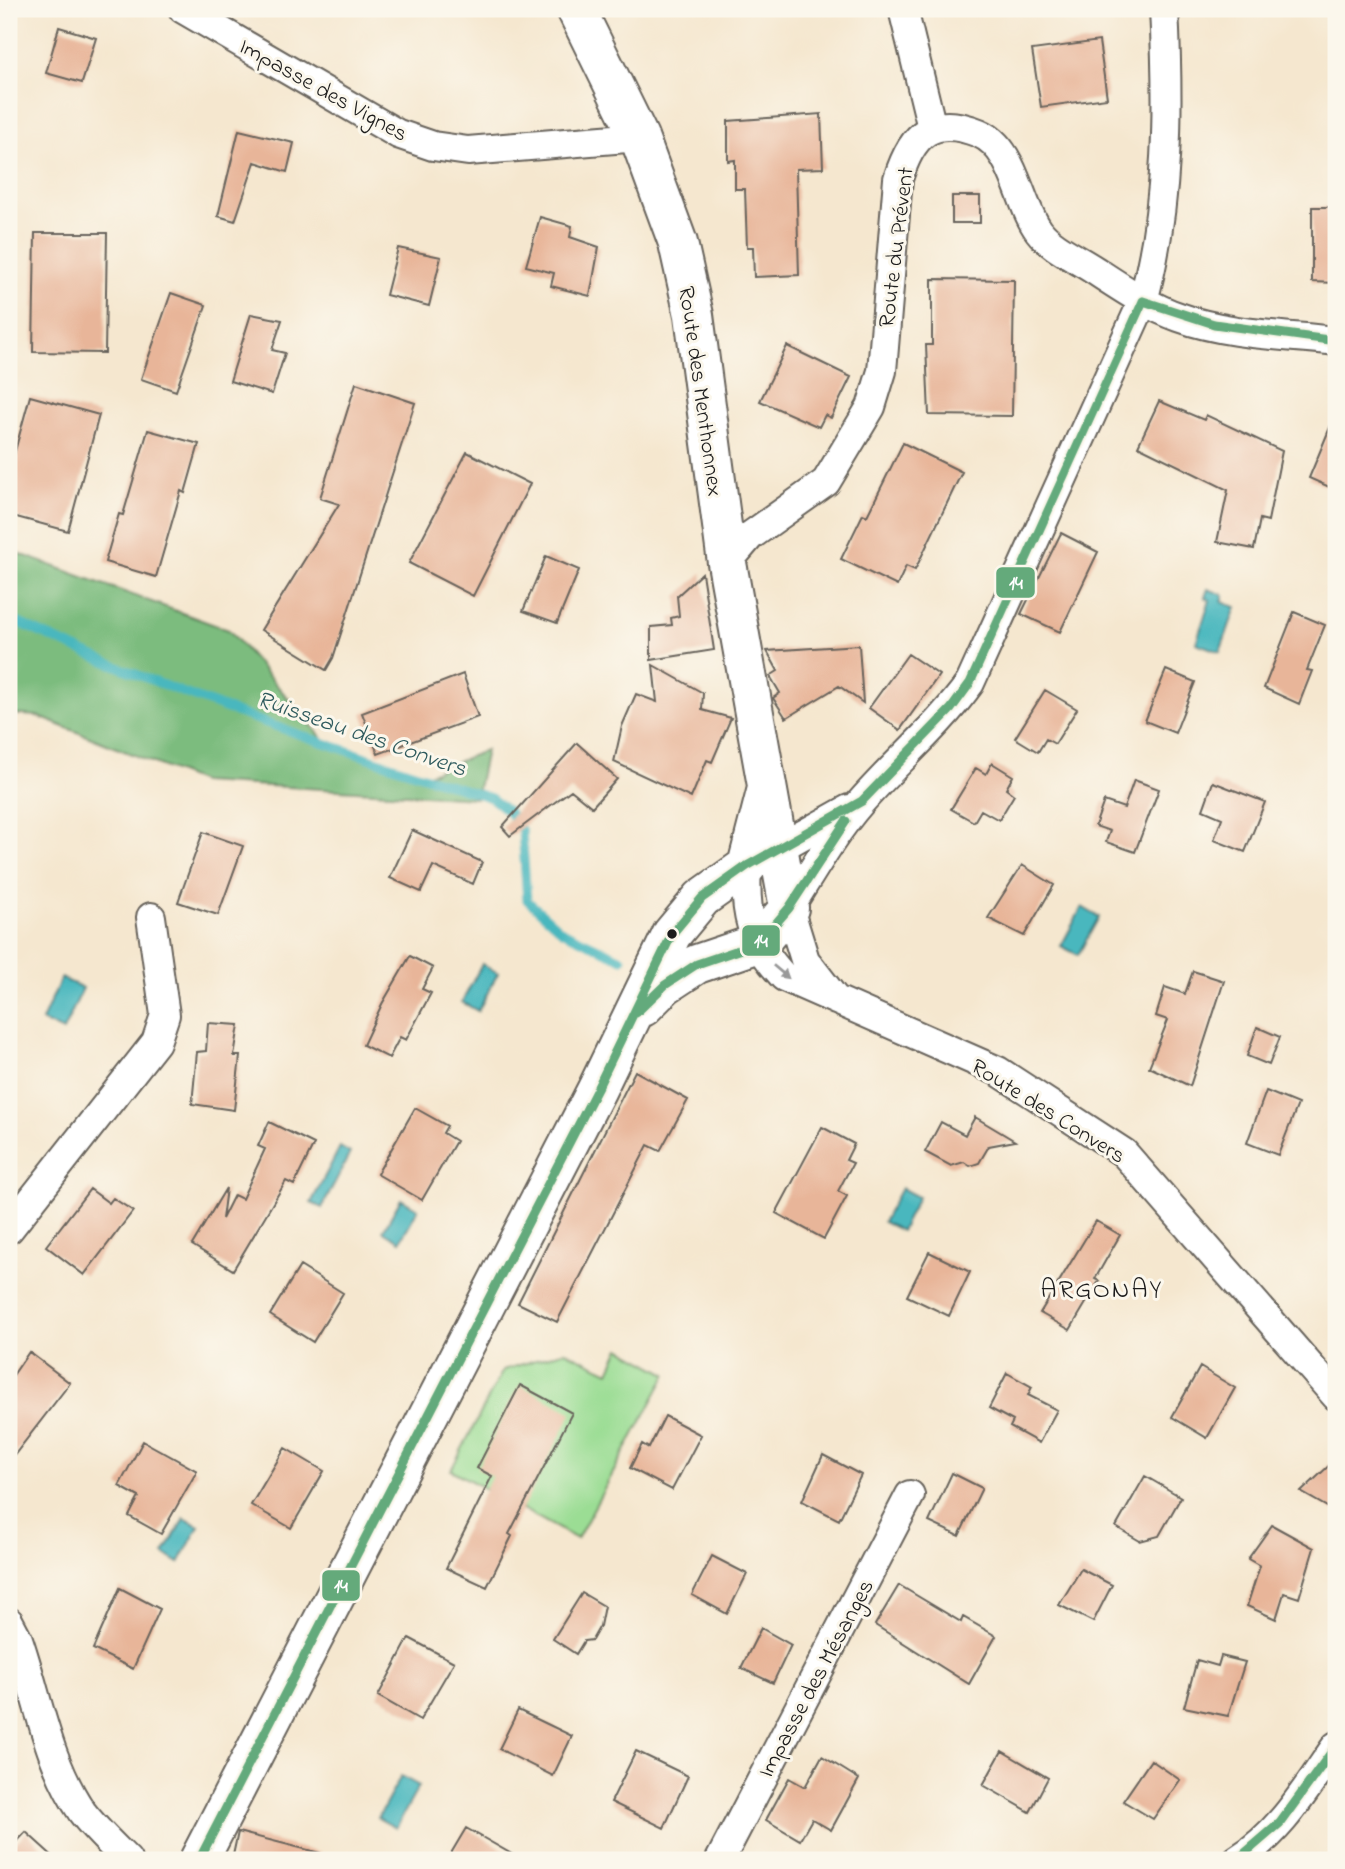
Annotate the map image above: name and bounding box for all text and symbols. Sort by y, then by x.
street label: Impasse des Vignes [232,31,413,152]
street label: Route du Prévent [871,165,924,330]
street label: Route des Menthonnex [668,284,731,498]
line badge: 14 [995,566,1036,599]
text: 14 [1009,571,1023,598]
water label: Ruisseau des Convers [252,683,471,788]
line badge: 14 [741,924,781,957]
unlabelled marker [665,927,679,941]
text: 14 [754,929,768,956]
one-way arrow [773,964,790,979]
street label: Route des Convers [964,1051,1131,1173]
district label: ARGONAY [1041,1272,1163,1310]
line badge: 14 [321,1569,361,1602]
text: 14 [334,1574,348,1601]
street label: Impasse des Mésanges [751,1574,884,1785]

